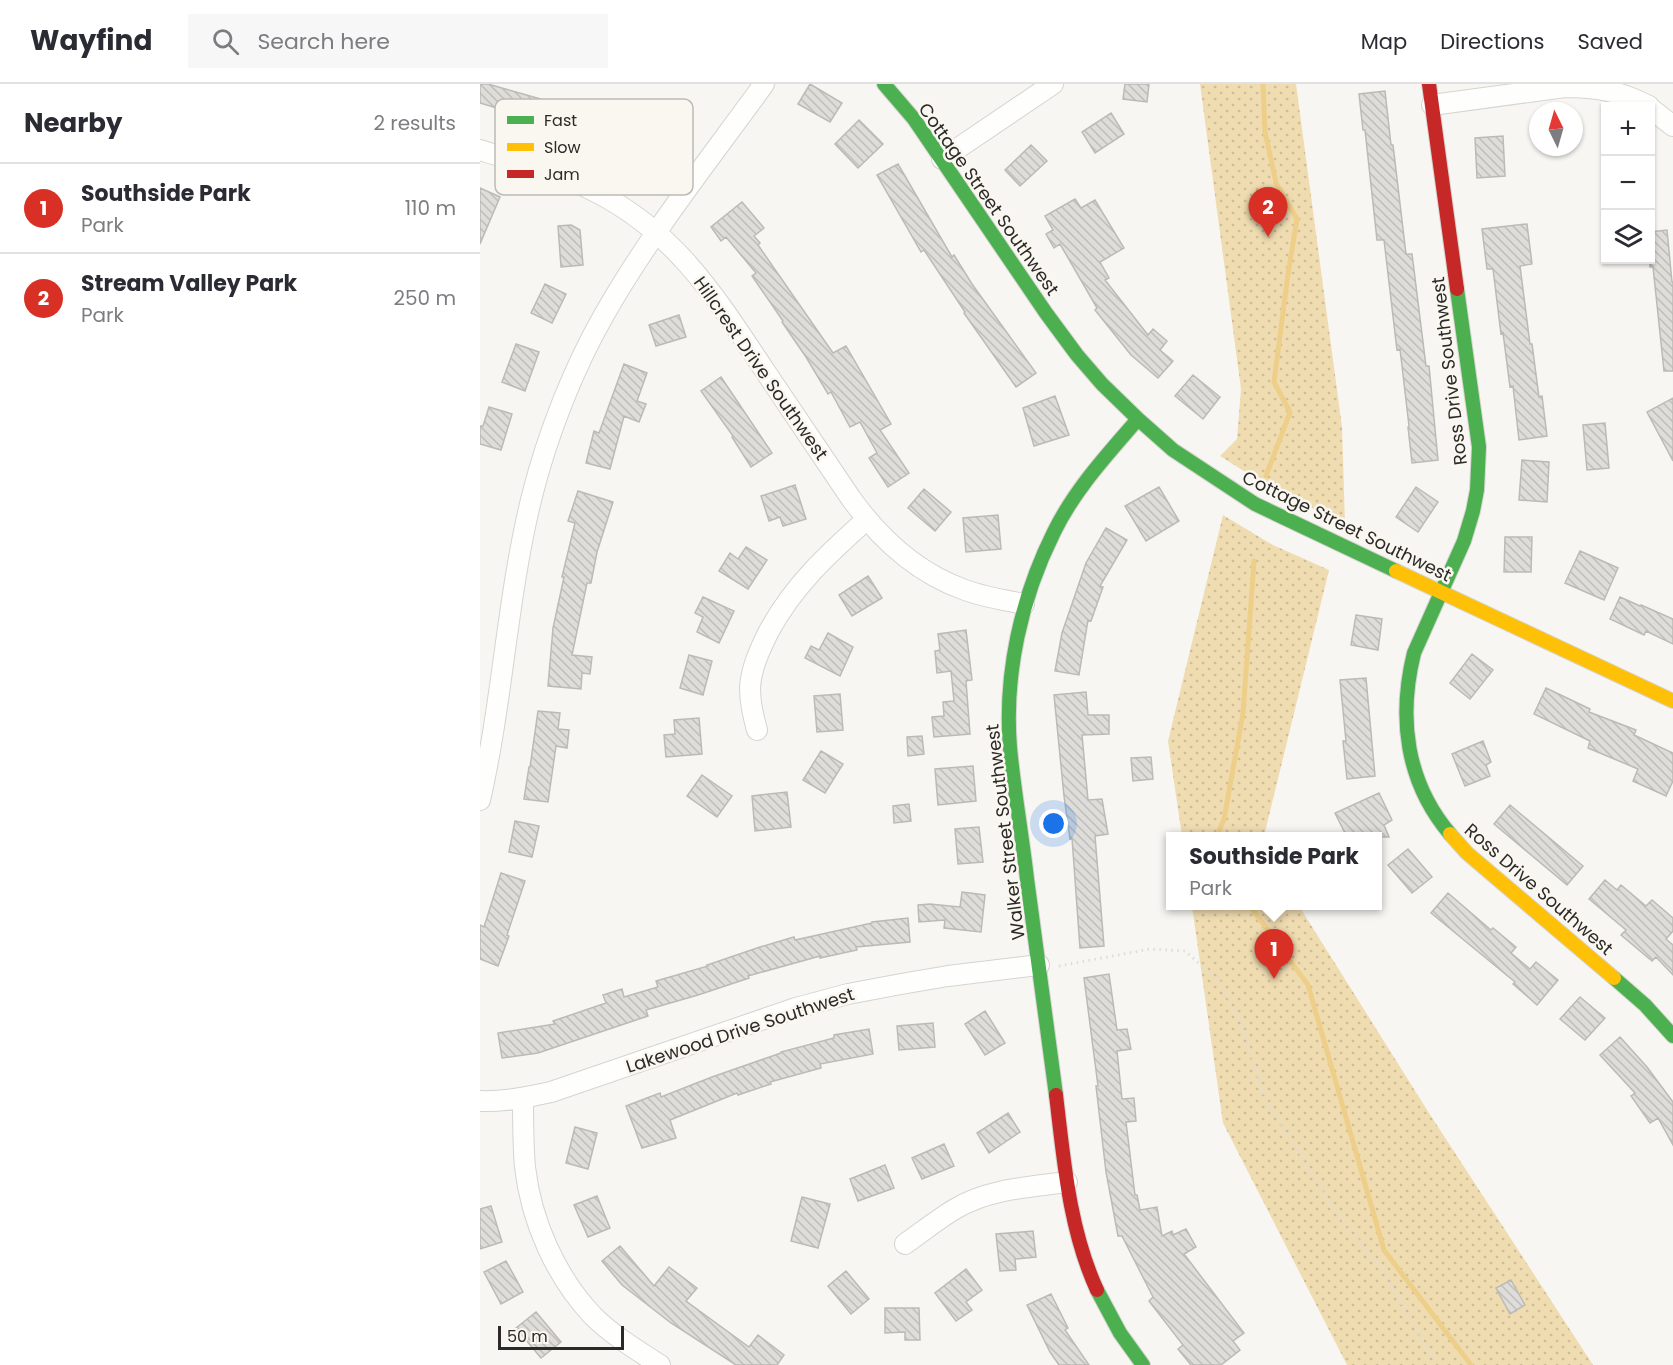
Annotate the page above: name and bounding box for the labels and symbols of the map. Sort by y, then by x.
street label: Cottage Street Southwest [913,98,1065,300]
legend [495,99,693,195]
north arrow [1529,102,1583,156]
text: Fast [544,109,577,132]
text: Slow [544,136,581,159]
text: Jam [544,163,580,186]
pin: 2 [1248,188,1288,237]
street label: Hillcrest Drive Southwest [688,271,834,465]
street label: Ross Drive Southwest [1425,275,1473,467]
street label: Cottage Street Southwest [1238,464,1456,588]
street label: Walker Street Southwest [979,723,1031,941]
your location [1039,809,1068,838]
street label: Ross Drive Southwest [1459,817,1619,961]
pin: 1 [1254,930,1294,979]
street label: Lakewood Drive Southwest [623,981,857,1079]
scale bar [498,1323,624,1350]

